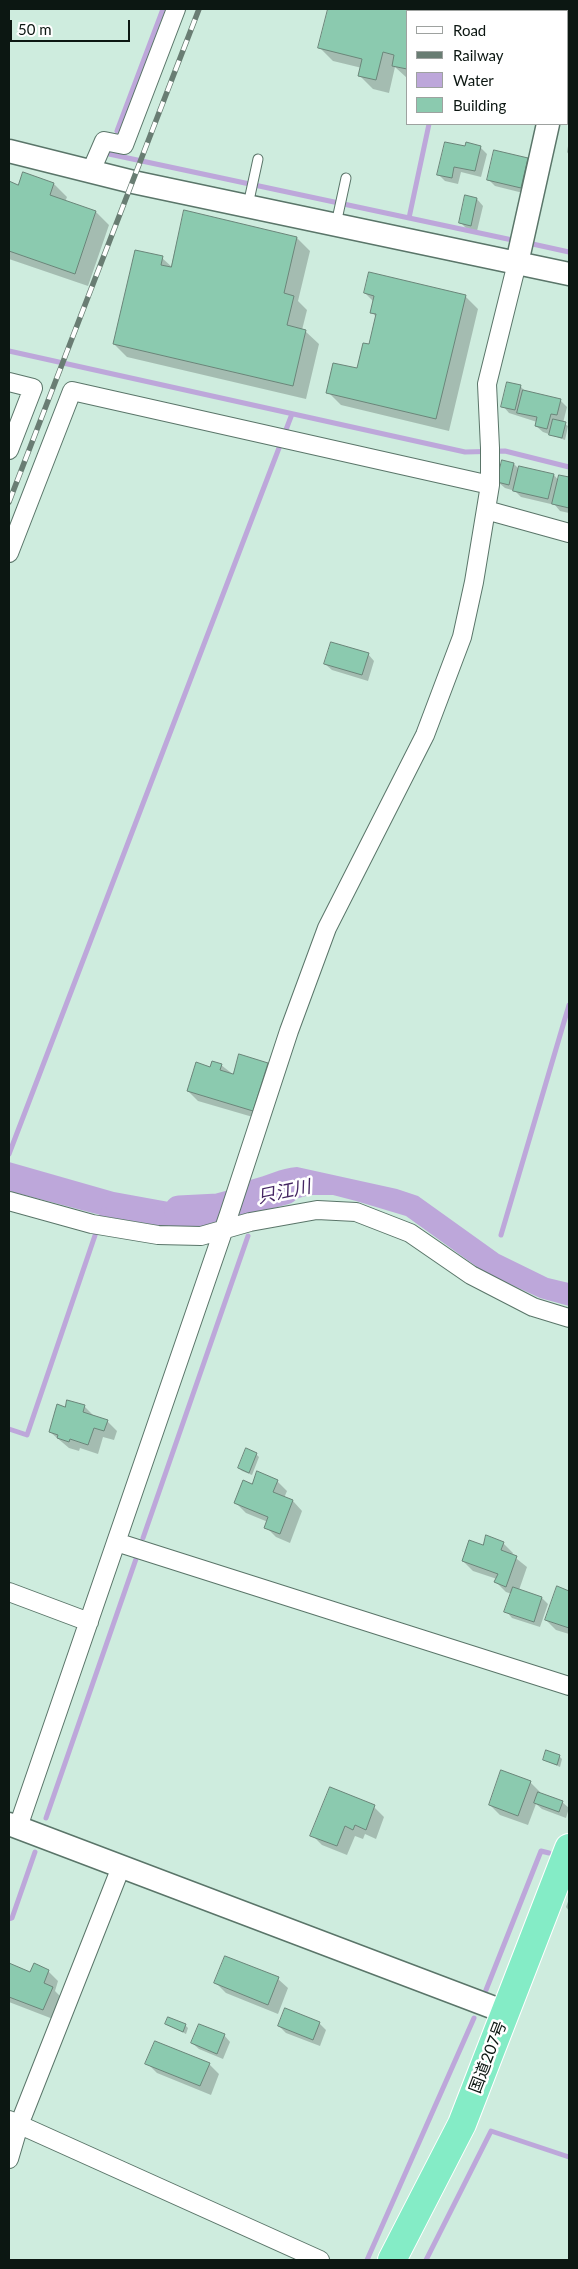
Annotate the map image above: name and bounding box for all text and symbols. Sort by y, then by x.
scale bar [12,10,132,42]
legend [406,10,568,125]
text: 50 m [18,20,52,38]
text: Road [453,21,486,39]
text: Railway [453,46,504,64]
text: Water [453,71,494,89]
text: Building [453,96,506,114]
water label: 只江川 [255,1176,313,1208]
street label: 国道207号 [465,2018,511,2096]

